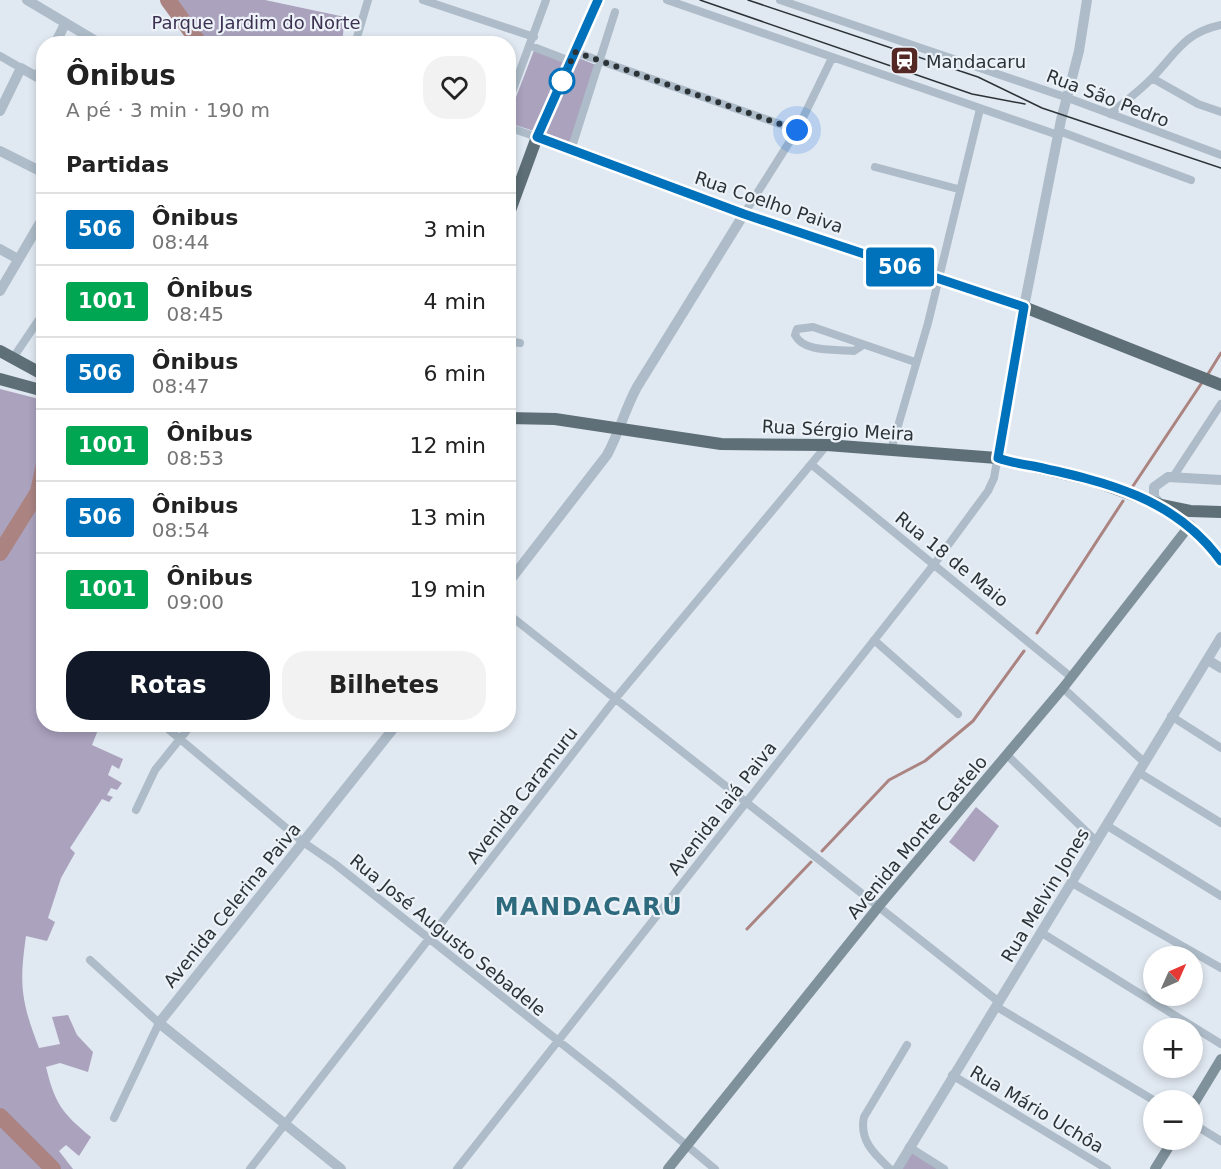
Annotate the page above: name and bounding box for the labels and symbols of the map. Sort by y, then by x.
park label: Parque Jardim do Norte [151,12,361,33]
station icon: Mandacaru [889,45,921,77]
place label: Mandacaru [926,51,1026,72]
street label: Rua São Pedro [1044,65,1172,131]
unlabelled marker [549,68,575,94]
your location [782,115,812,145]
street label: Rua Coelho Paiva [692,167,846,237]
line badge: 506 [866,248,934,286]
street label: Rua Sérgio Meira [761,416,915,444]
street label: Rua 18 de Maio [891,507,1013,611]
street label: Avenida Caramuru [462,723,582,867]
street label: Avenida Iaiá Paiva [663,737,781,879]
street label: Avenida Monte Castelo [843,751,991,923]
street label: Avenida Celerina Paiva [159,818,305,992]
street label: Rua Melvin Jones [997,824,1093,966]
street label: Rua José Augusto Sebadele [346,850,550,1020]
district label: MANDACARU [495,893,683,921]
north arrow [1143,946,1203,1006]
street label: Rua Mário Uchôa [966,1061,1108,1157]

